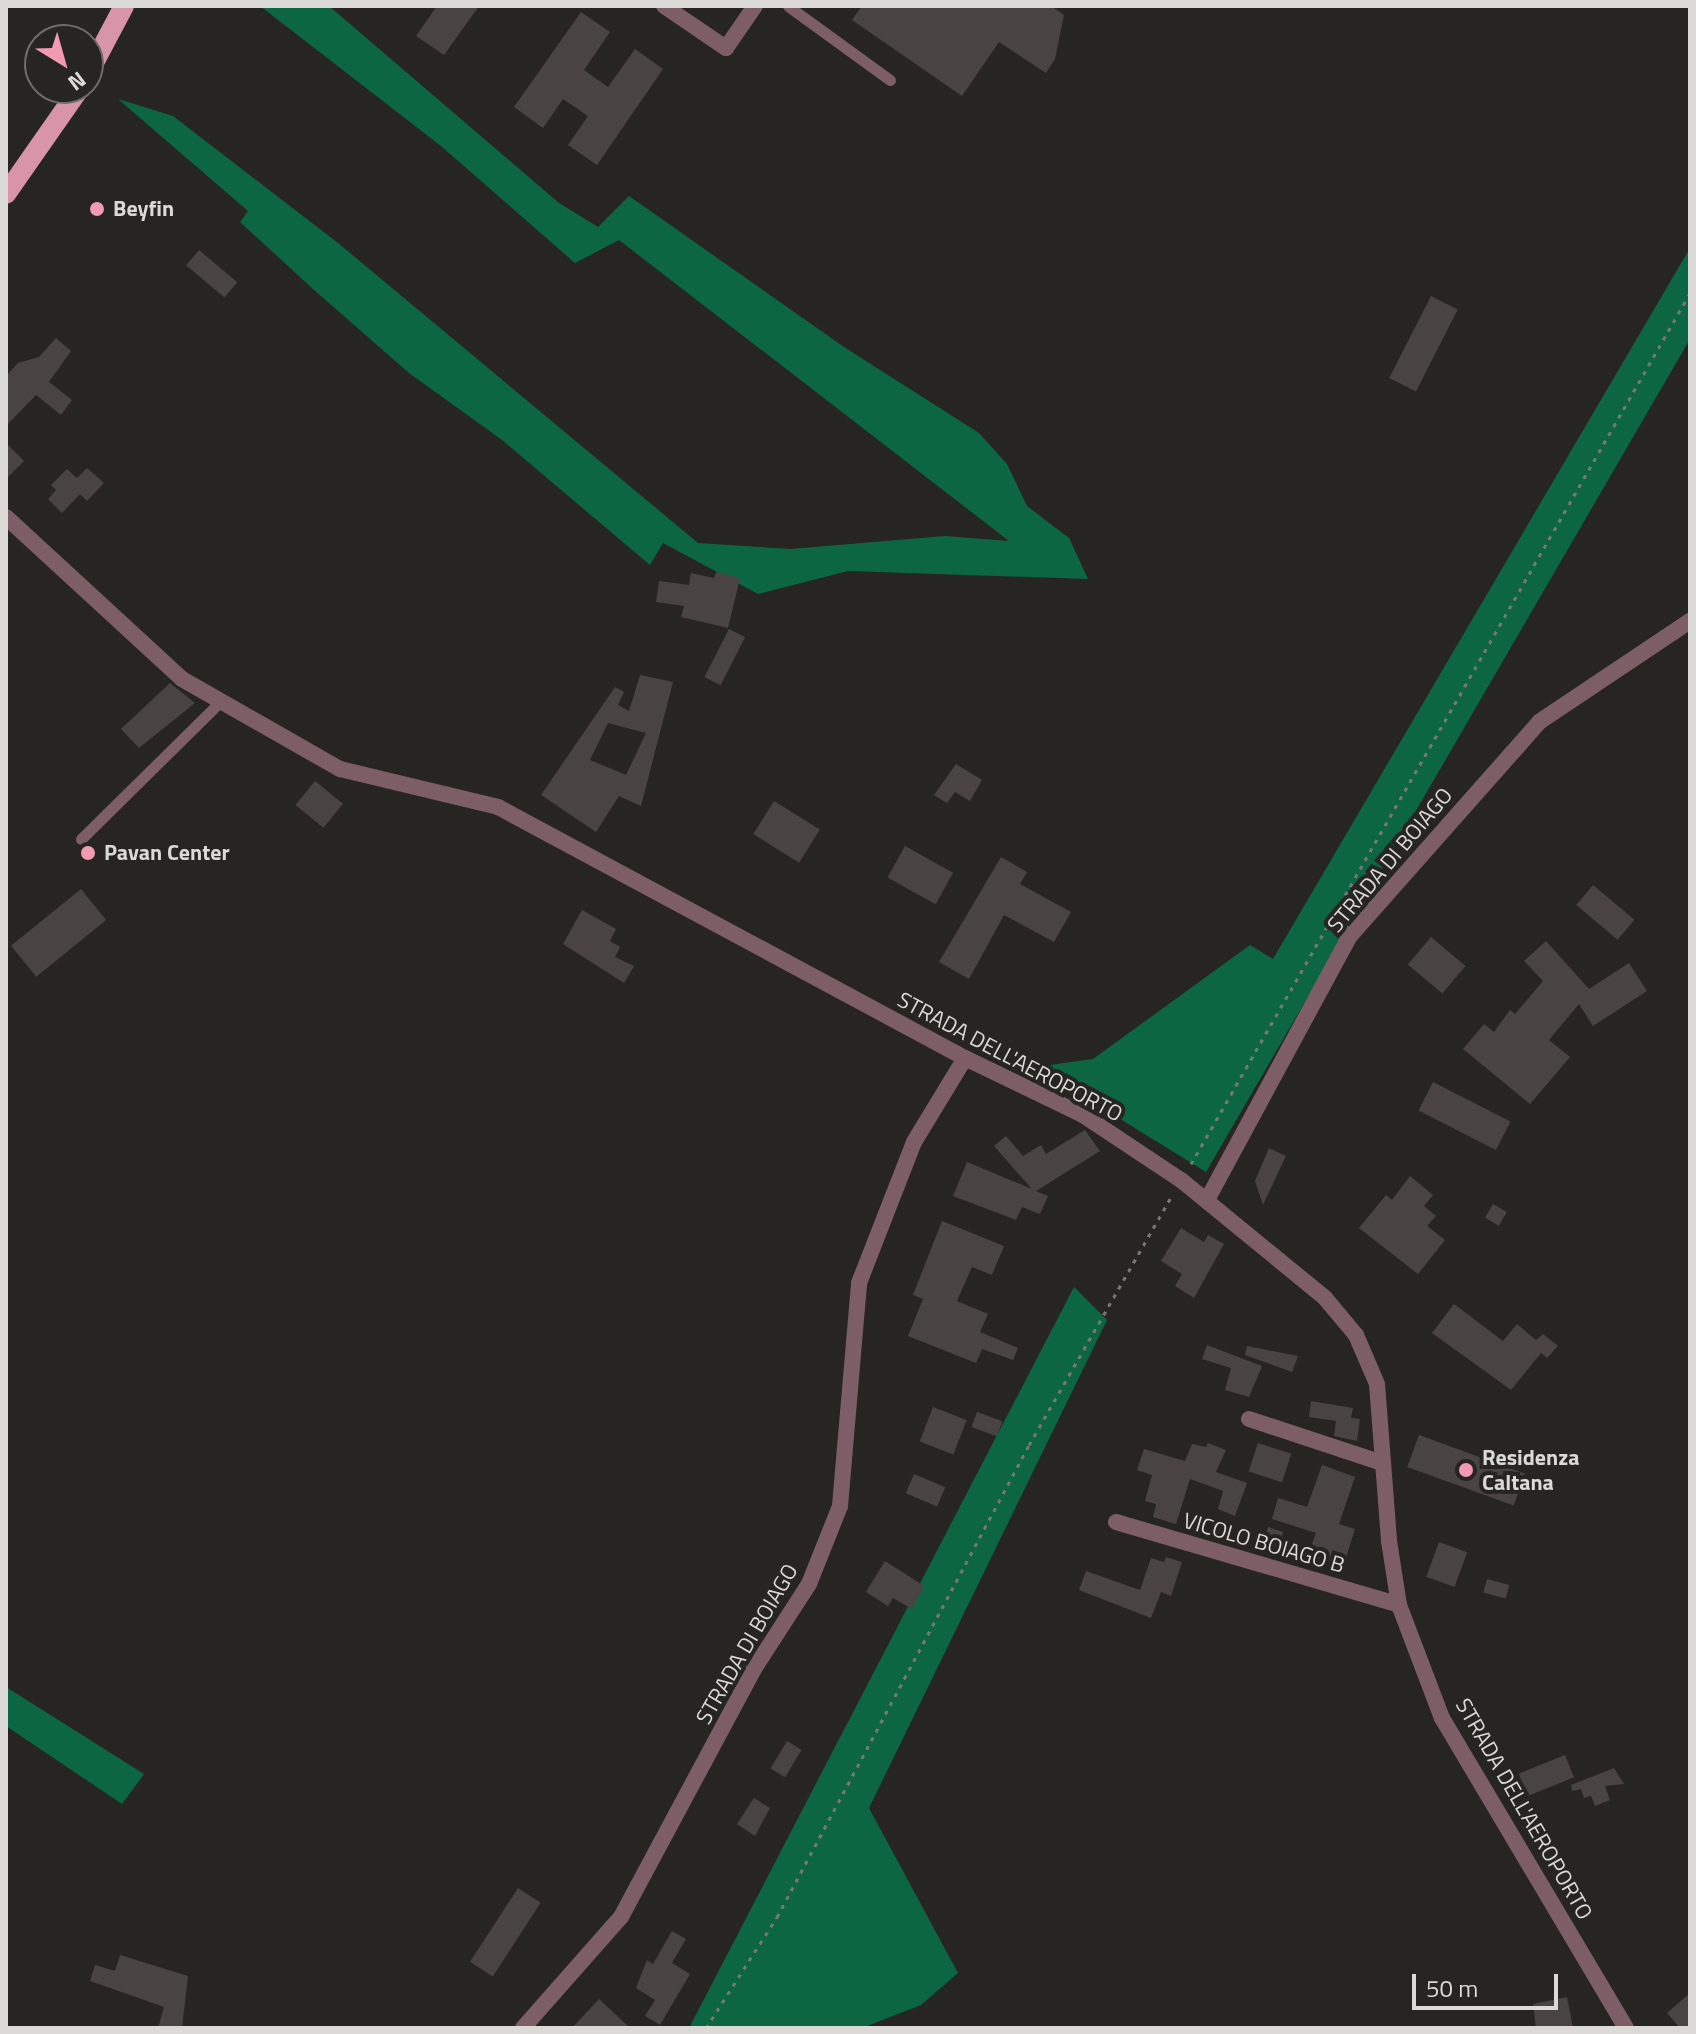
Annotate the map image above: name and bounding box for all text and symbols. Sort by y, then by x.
north arrow [24,24,104,104]
text: N [61,63,94,100]
place label: Beyfin [113,196,174,222]
marker: Beyfin [88,200,106,218]
street label: STRADA DI BOIAGO [1322,782,1458,938]
place label: Pavan Center [104,840,230,866]
marker: Pavan Center [79,844,97,862]
street label: STRADA DELL'AEROPORTO [893,986,1127,1128]
place label: Residenza Caltana [1482,1444,1579,1496]
marker: Residenza Caltana [1457,1461,1475,1479]
street label: VICOLO BOIAGO B [1180,1507,1348,1579]
street label: STRADA DI BOIAGO [690,1559,804,1729]
street label: STRADA DELL'AEROPORTO [1450,1694,1598,1924]
scale bar [1416,1958,1562,2008]
text: 50 m [1426,1970,1478,2006]

